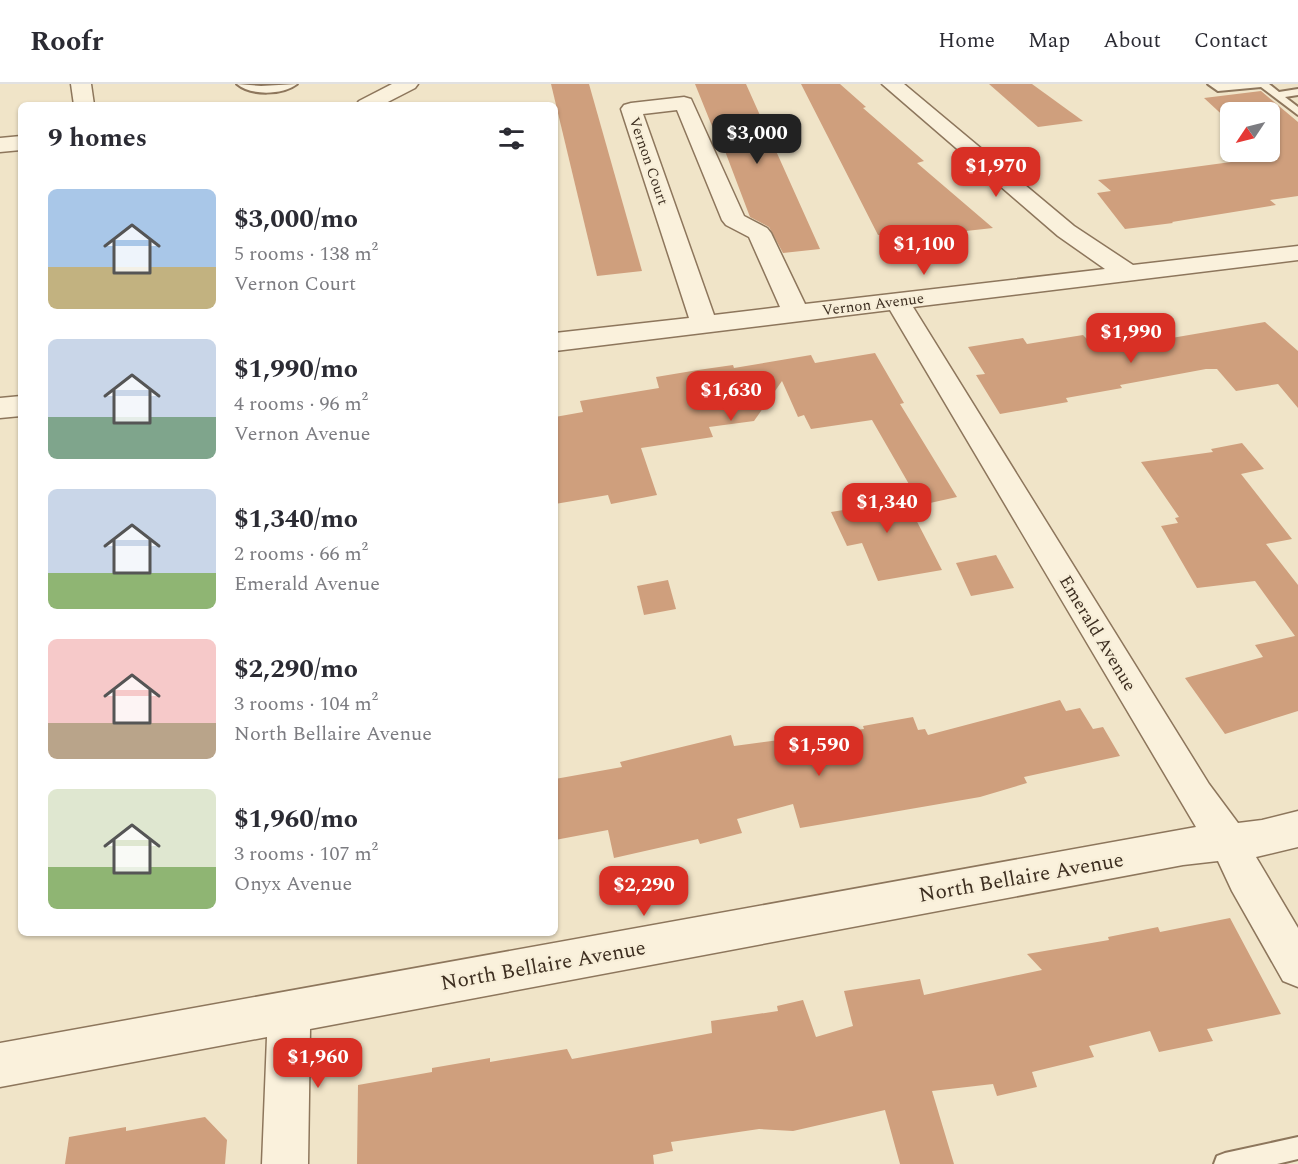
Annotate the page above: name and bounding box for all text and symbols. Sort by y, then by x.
text: Roofr [30,20,103,63]
text: Home [938,25,995,57]
text: Map [1028,25,1070,57]
text: About [1103,25,1161,57]
text: Contact [1194,25,1268,57]
north arrow [1220,102,1280,162]
map controls [1220,102,1280,162]
street label: Vernon Court [623,114,674,208]
pin: $3,000 [708,114,806,165]
text: 9 homes [48,118,147,158]
text: $3,000 [726,118,788,148]
icon: filters [495,122,528,155]
pin: $1,970 [947,147,1045,198]
text: $1,970 [965,151,1027,181]
text: $3,000/mo [234,199,358,239]
icon: home [96,213,168,285]
pin: $1,100 [875,225,973,276]
text: $1,100 [893,229,955,259]
text: 5 rooms · 138 m² [234,239,378,269]
text: Vernon Court [234,269,356,299]
street label: Vernon Avenue [821,287,925,322]
pin: $1,990 [1082,313,1180,364]
text: $1,990 [1100,317,1162,347]
text: $1,990/mo [234,349,358,389]
icon: home [96,363,168,435]
pin: $1,630 [682,371,780,422]
text: $1,630 [700,375,762,405]
text: 4 rooms · 96 m² [234,389,368,419]
text: Vernon Avenue [234,419,371,449]
pin: $1,340 [838,483,936,534]
text: $1,340 [856,487,918,517]
text: $1,340/mo [234,499,358,539]
icon: home [96,513,168,585]
text: 2 rooms · 66 m² [234,539,368,569]
text: Emerald Avenue [234,569,380,599]
street label: Emerald Avenue [1052,570,1143,696]
text: $2,290/mo [234,649,358,689]
icon: home [96,663,168,735]
text: 3 rooms · 104 m² [234,689,378,719]
text: North Bellaire Avenue [234,719,432,749]
pin: $1,590 [770,726,868,777]
text: $1,590 [788,730,850,760]
text: $1,960/mo [234,799,358,839]
icon: home [96,813,168,885]
text: 3 rooms · 107 m² [234,839,378,869]
street label: North Bellaire Avenue [916,844,1126,912]
pin: $2,290 [595,866,693,917]
text: Onyx Avenue [234,869,352,899]
text: $2,290 [613,870,675,900]
street label: North Bellaire Avenue [438,932,648,1000]
pin: $1,960 [269,1038,367,1089]
text: $1,960 [287,1042,349,1072]

